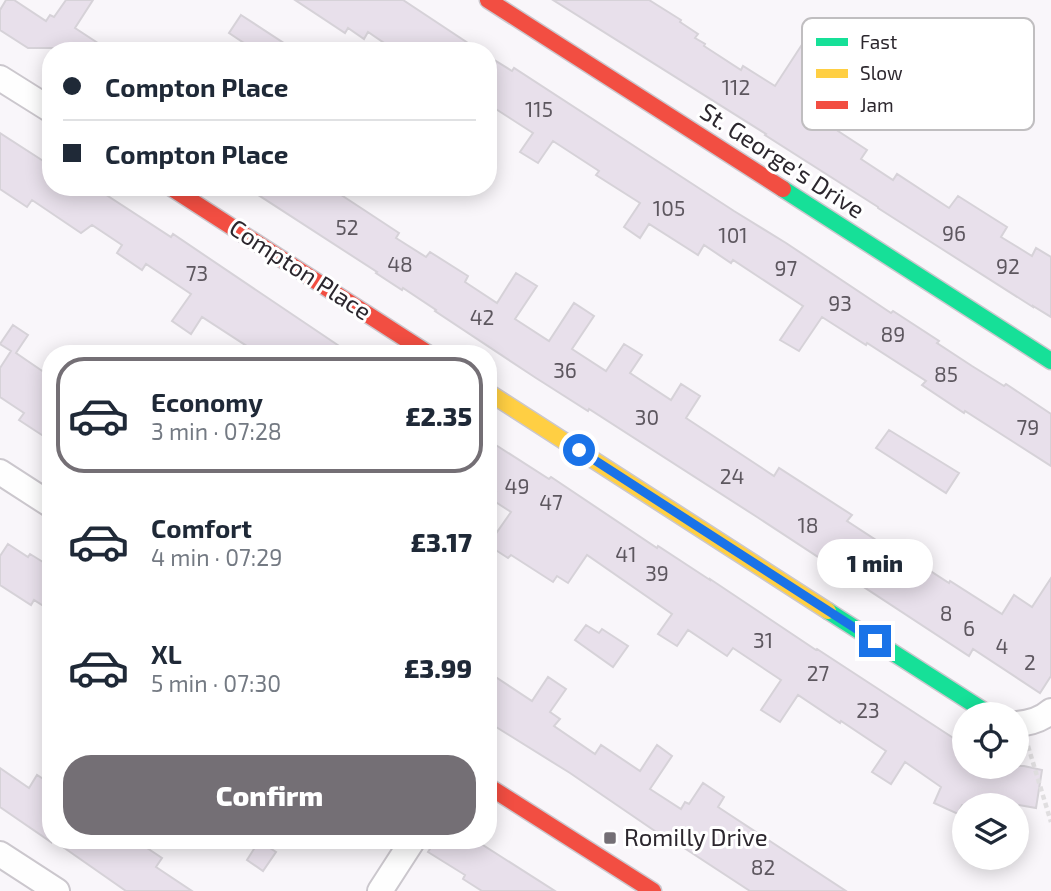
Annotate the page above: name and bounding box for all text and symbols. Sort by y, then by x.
legend [802,18,1034,130]
text: Fast [860,30,897,53]
text: Slow [860,61,903,84]
text: Compton Place [105,71,289,102]
house number: 112 [722,74,750,99]
text: Jam [860,93,894,116]
house number: 115 [525,96,553,121]
street label: St. George's Drive [695,96,870,224]
text: Compton Place [105,138,289,169]
house number: 105 [653,195,685,220]
street label: Compton Place [224,212,377,325]
house number: 52 [335,214,359,239]
house number: 96 [942,220,966,245]
house number: 101 [718,222,748,247]
house number: 48 [387,251,413,276]
house number: 92 [996,253,1020,278]
house number: 97 [775,255,798,280]
house number: 73 [186,260,208,285]
house number: 93 [828,290,852,315]
house number: 42 [470,304,494,329]
house number: 89 [881,321,905,346]
house number: 36 [553,357,577,382]
house number: 85 [934,361,958,386]
icon: car [67,384,130,447]
text: Economy [151,386,263,417]
text: £2.35 [405,400,472,431]
house number: 30 [635,404,659,429]
house number: 79 [1017,414,1039,439]
text: 3 min · 07:28 [151,417,282,445]
route start [563,434,595,466]
house number: 24 [720,463,744,488]
house number: 49 [505,473,529,498]
house number: 47 [539,489,563,514]
icon: car [67,510,130,573]
text: Comfort [151,512,252,543]
house number: 18 [797,512,819,537]
text: £3.17 [411,526,472,557]
callout: 1 min [817,540,933,588]
house number: 41 [615,541,637,566]
text: 4 min · 07:29 [151,543,282,571]
text: 1 min [847,549,903,577]
house number: 39 [645,560,669,585]
house number: 8 [940,600,952,625]
house number: 6 [963,615,975,640]
route end [859,625,891,657]
house number: 31 [753,627,773,652]
house number: 4 [996,633,1008,658]
icon: car [67,636,130,699]
text: XL [151,638,182,669]
house number: 2 [1024,649,1036,674]
text: £3.99 [404,652,472,683]
house number: 27 [807,660,830,685]
text: 5 min · 07:30 [151,669,281,697]
house number: 23 [856,697,880,722]
map controls [952,702,1029,870]
button: locate [952,702,1029,779]
button: Confirm [63,755,476,835]
button: layers [952,793,1029,870]
place label: Romilly Drive [624,822,768,851]
marker: Romilly Drive [602,830,618,846]
house number: 82 [751,854,775,879]

